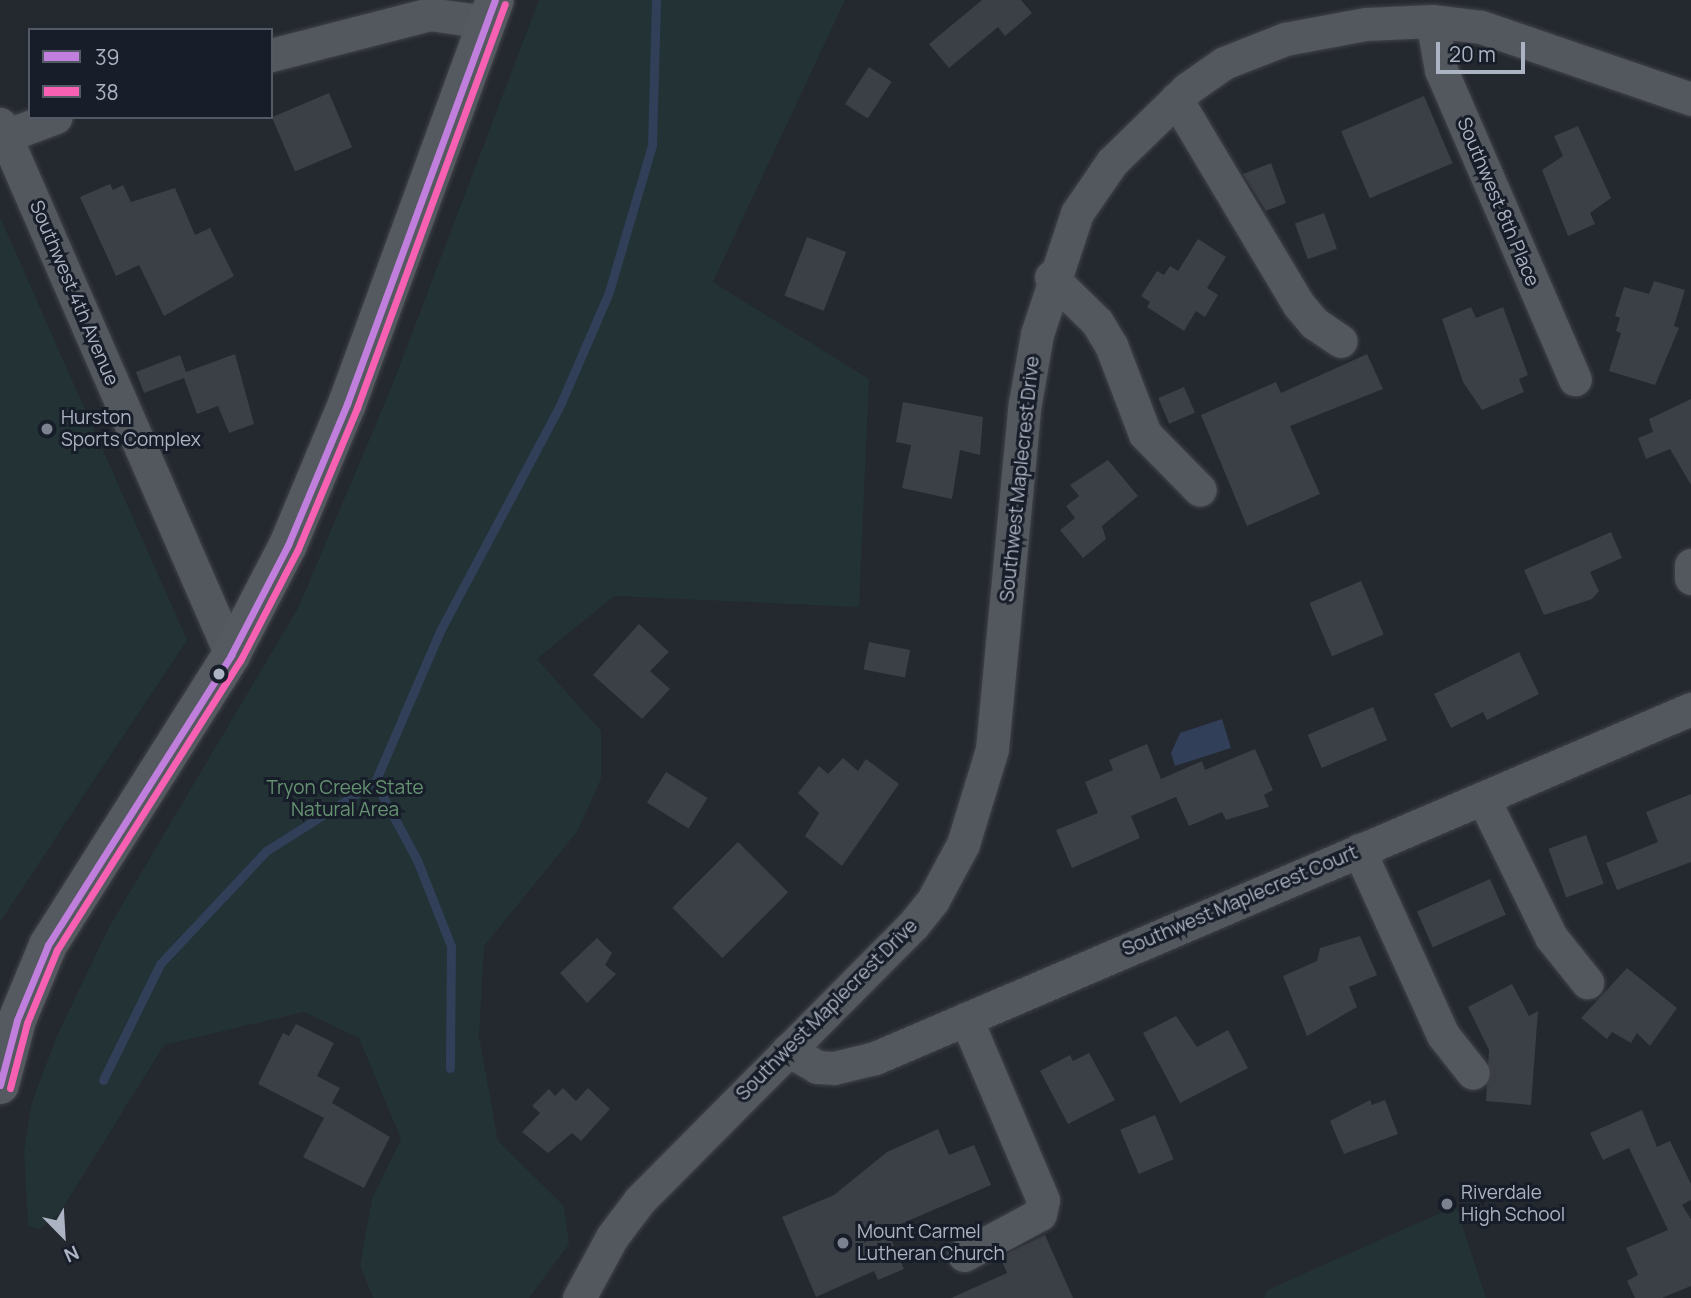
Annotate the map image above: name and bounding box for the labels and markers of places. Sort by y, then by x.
place label: Hurston Sports Complex [61,407,201,451]
marker: Hurston Sports Complex [39,421,55,437]
unlabelled marker [212,667,226,681]
place label: Riverdale High School [1461,1182,1565,1226]
marker: Riverdale High School [1439,1196,1455,1212]
place label: Mount Carmel Lutheran Church [857,1221,1005,1265]
marker: Mount Carmel Lutheran Church [835,1235,851,1251]

